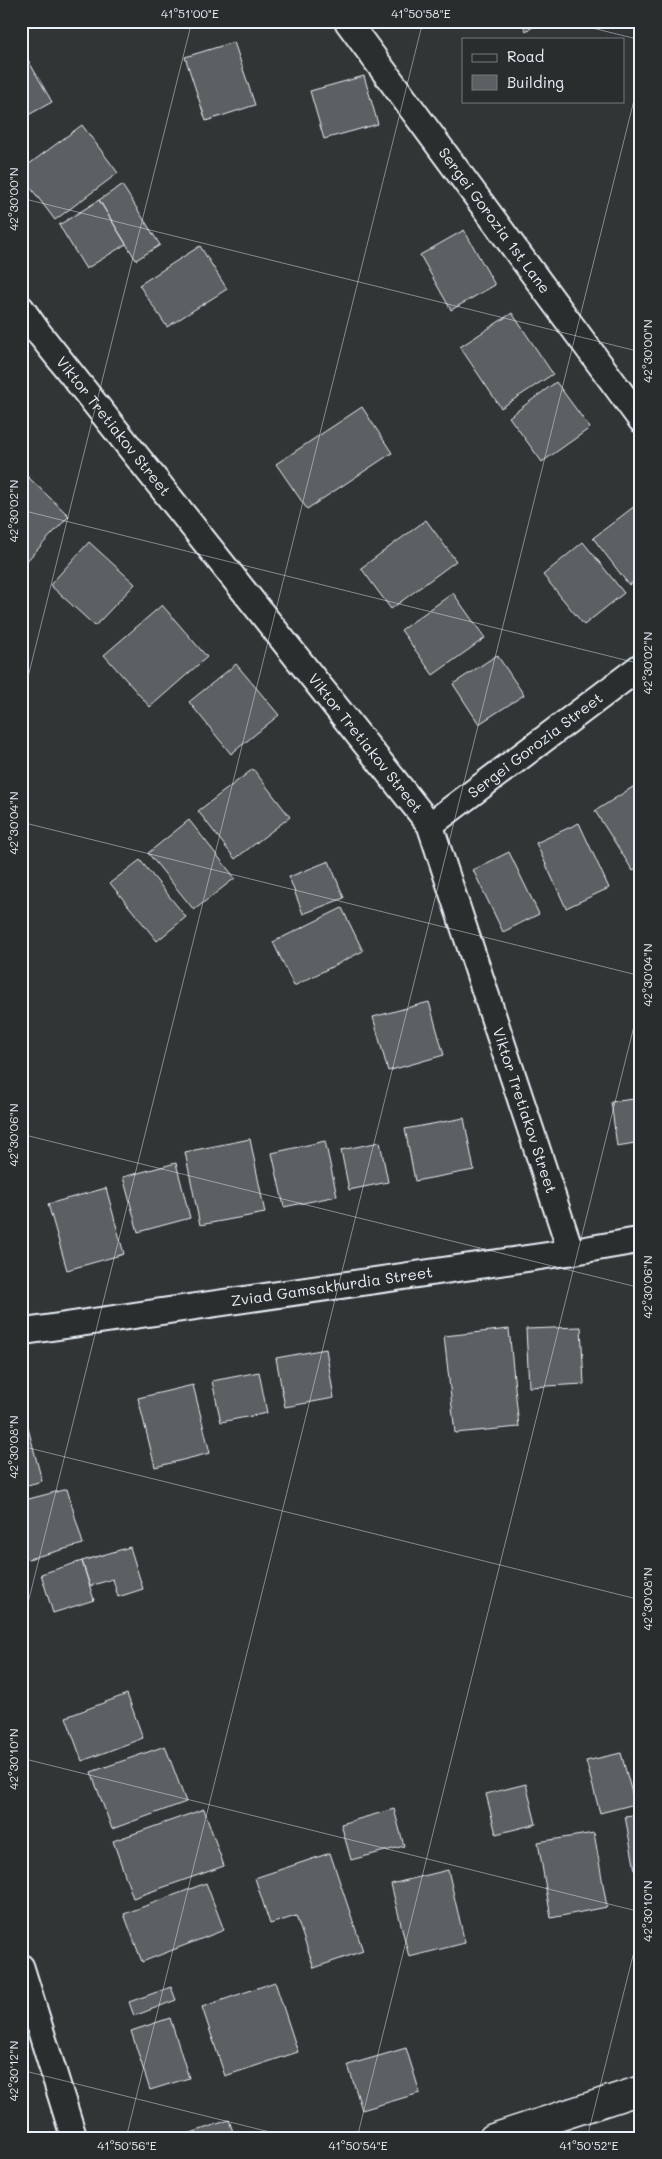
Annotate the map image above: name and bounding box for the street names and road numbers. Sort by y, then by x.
street label: Sergei Gorozia 1st Lane [434,143,555,297]
street label: Viktor Tretiakov Street [52,352,176,500]
street label: Viktor Tretiakov Street [304,669,428,817]
street label: Sergei Gorozia Street [463,687,606,802]
street label: Viktor Tretiakov Street [489,1025,562,1196]
street label: Zviad Gamsakhurdia Street [229,1261,434,1310]

